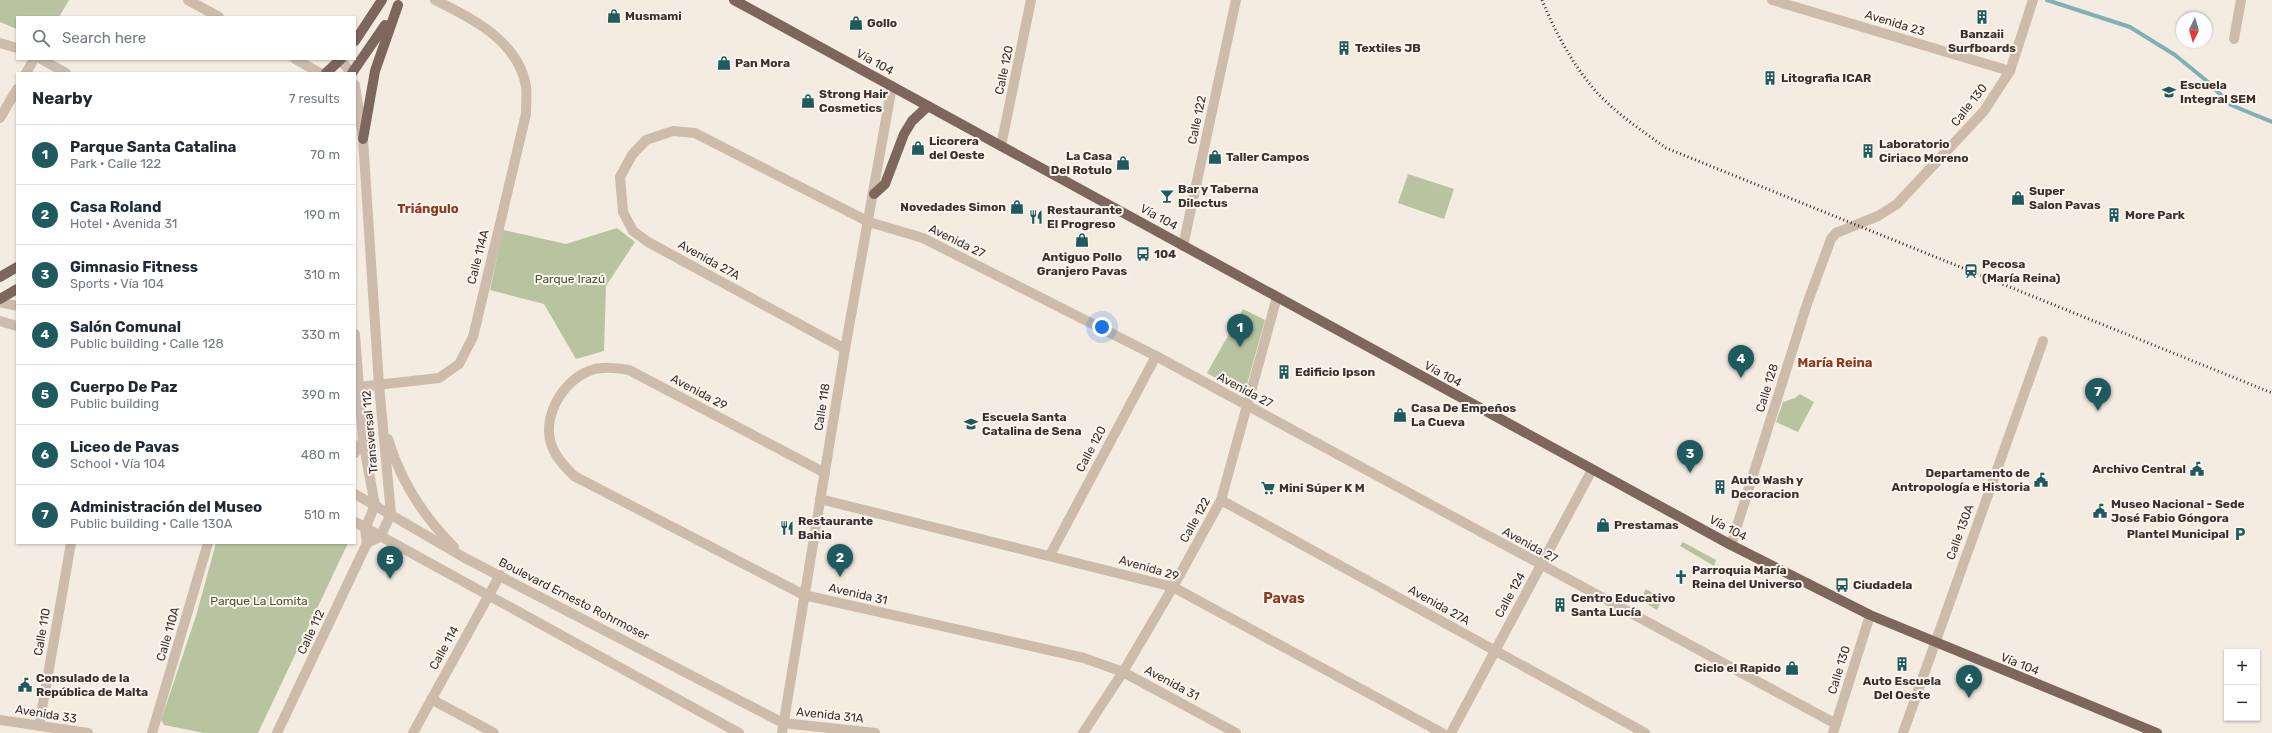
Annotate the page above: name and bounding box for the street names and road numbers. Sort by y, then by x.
street label: Avenida 23 [1863,7,1927,39]
street label: Calle 120 [992,44,1016,96]
street label: Vía 104 [854,46,897,78]
street label: Calle 130 [1948,81,1990,129]
street label: Calle 122 [1185,94,1209,146]
street label: Vía 104 [1138,201,1181,233]
street label: Avenida 27 [927,221,987,261]
street label: Calle 114A [464,228,492,286]
street label: Avenida 27A [676,237,742,283]
street label: Vía 104 [1422,358,1465,390]
street label: Calle 128 [1753,362,1781,414]
street label: Avenida 27 [1215,370,1275,410]
street label: Avenida 29 [668,371,730,413]
street label: Calle 118 [811,382,833,432]
street label: Transversal 112 [359,390,381,474]
street label: Calle 120 [1073,424,1109,474]
street label: Calle 122 [1177,495,1213,545]
street label: Calle 130A [1943,502,1977,562]
street label: Vía 104 [1707,512,1750,544]
street label: Avenida 27 [1500,524,1560,566]
street label: Avenida 29 [1117,553,1181,583]
street label: Boulevard Ernesto Rohrmoser [496,555,652,643]
street label: Calle 124 [1492,569,1528,620]
street label: Avenida 31 [827,580,889,608]
street label: Avenida 27A [1406,582,1472,628]
street label: Calle 110A [154,605,182,663]
street label: Calle 110 [31,607,53,657]
street label: Calle 112 [295,608,327,656]
street label: Calle 114 [426,623,462,672]
street label: Calle 130 [1825,644,1853,696]
street label: Vía 104 [1999,650,2042,678]
street label: Avenida 31 [1142,663,1202,703]
street label: Avenida 33 [14,702,78,726]
street label: Avenida 31A [796,704,864,726]

